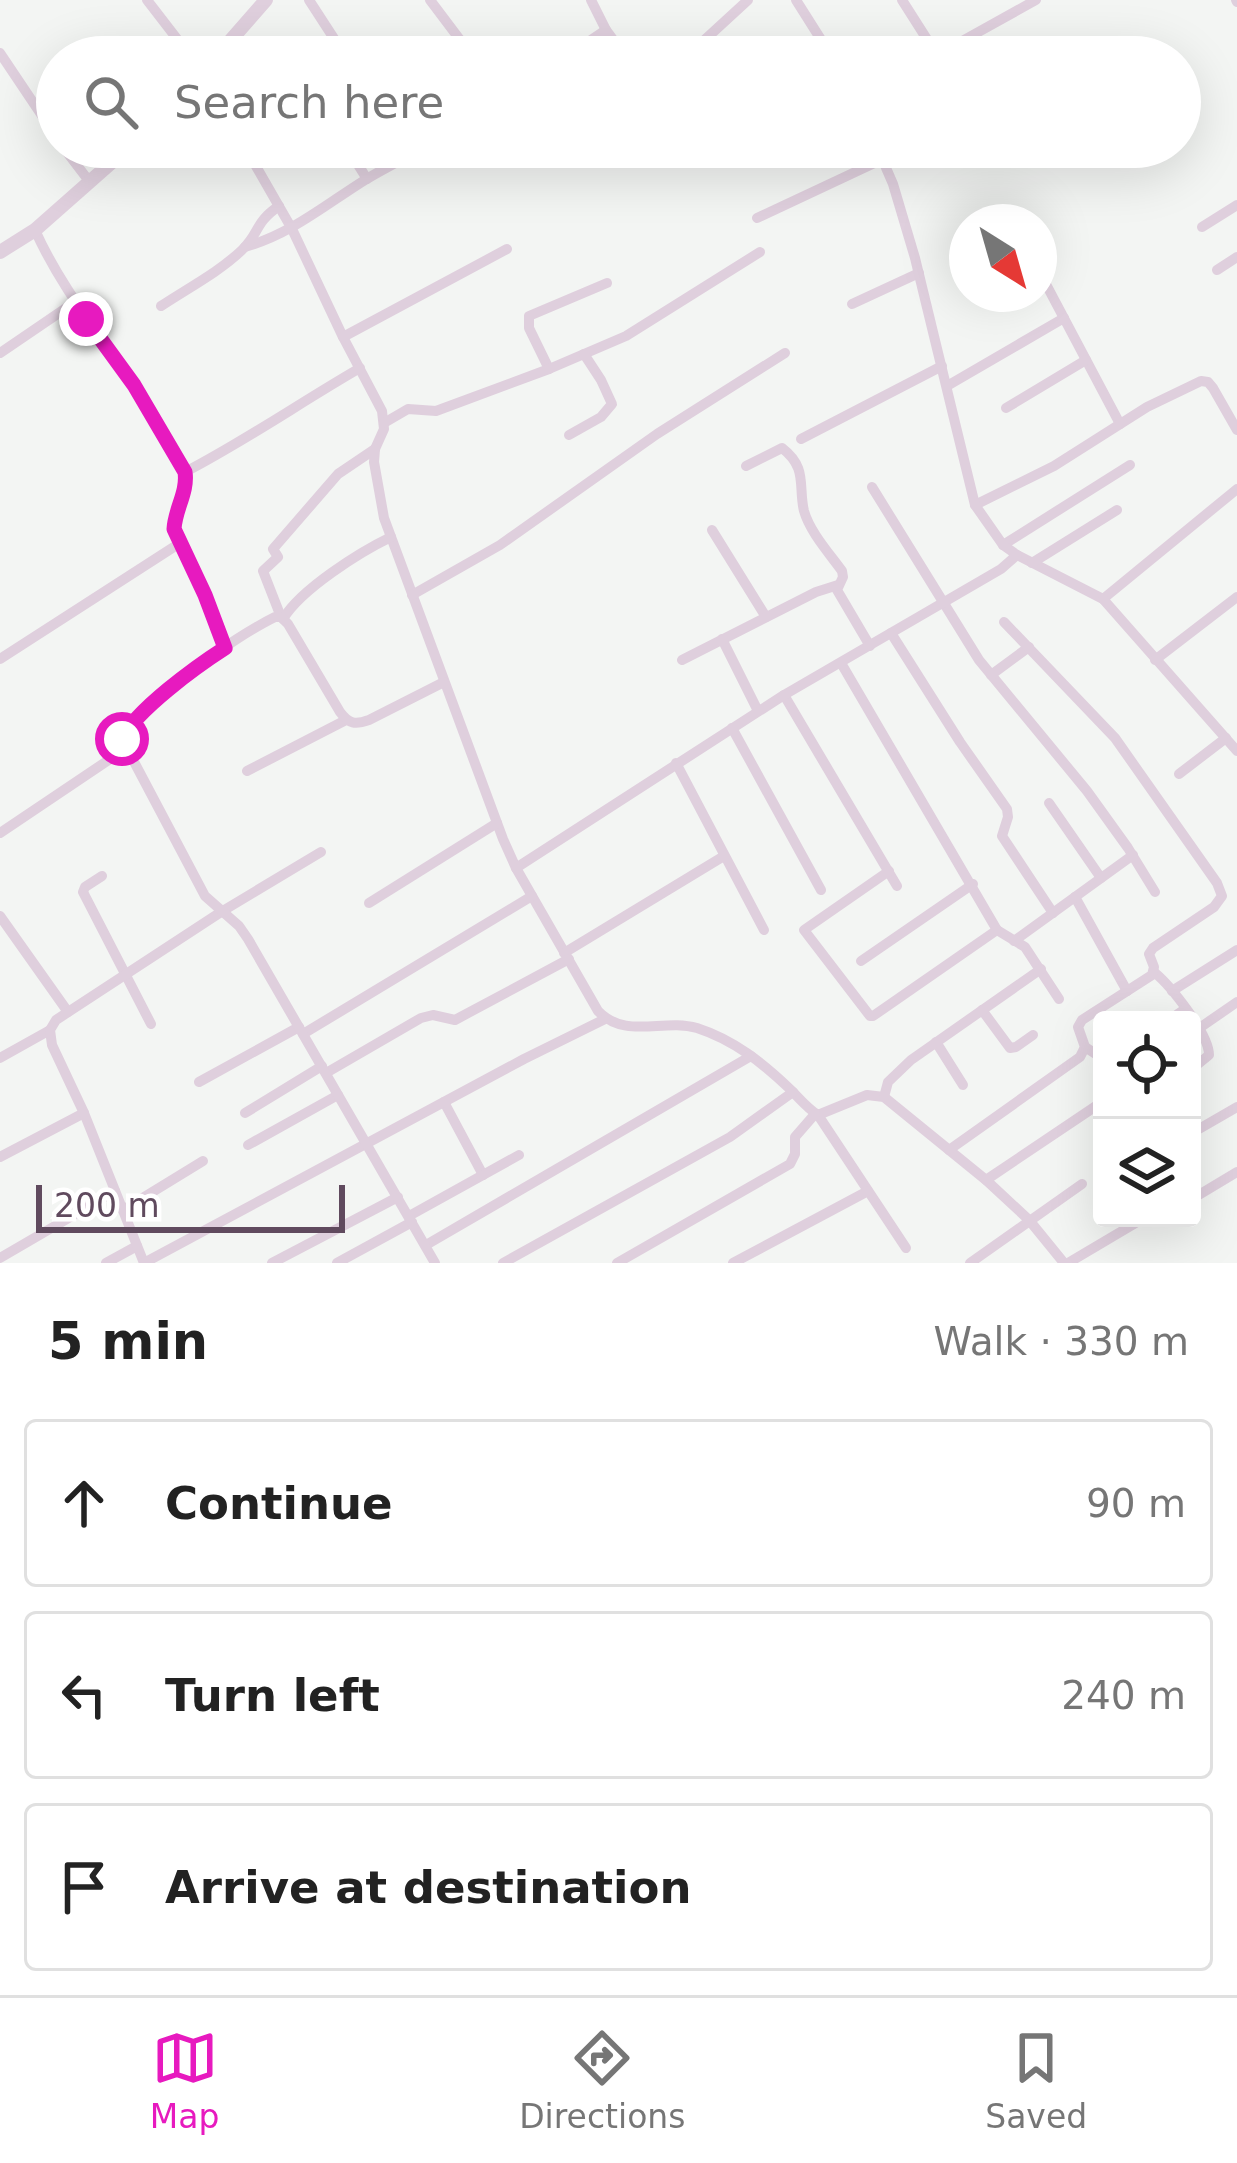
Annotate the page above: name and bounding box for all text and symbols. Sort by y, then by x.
search box [36,36,1201,168]
icon: search [78,69,144,135]
text: Search here [174,76,444,129]
north arrow [949,204,1057,312]
route end [59,292,113,346]
route start [95,712,149,766]
map controls [1093,1011,1201,1227]
button: locate [1093,1011,1201,1119]
button: layers [1093,1119,1201,1227]
scale bar [36,1179,345,1232]
text: 200 m [54,1186,160,1225]
text: 5 min [48,1312,208,1371]
text: Walk · 330 m [934,1319,1189,1364]
icon: ahead [51,1470,117,1536]
text: Continue [165,1477,393,1530]
text: 90 m [1086,1481,1186,1526]
icon: left [51,1662,117,1728]
text: Turn left [165,1669,380,1722]
text: 240 m [1061,1673,1186,1718]
icon: arrive [51,1854,117,1920]
text: Arrive at destination [165,1861,691,1914]
tab: Map [150,2025,220,2136]
tab: Directions [519,2025,685,2136]
tab: Saved [985,2025,1087,2136]

